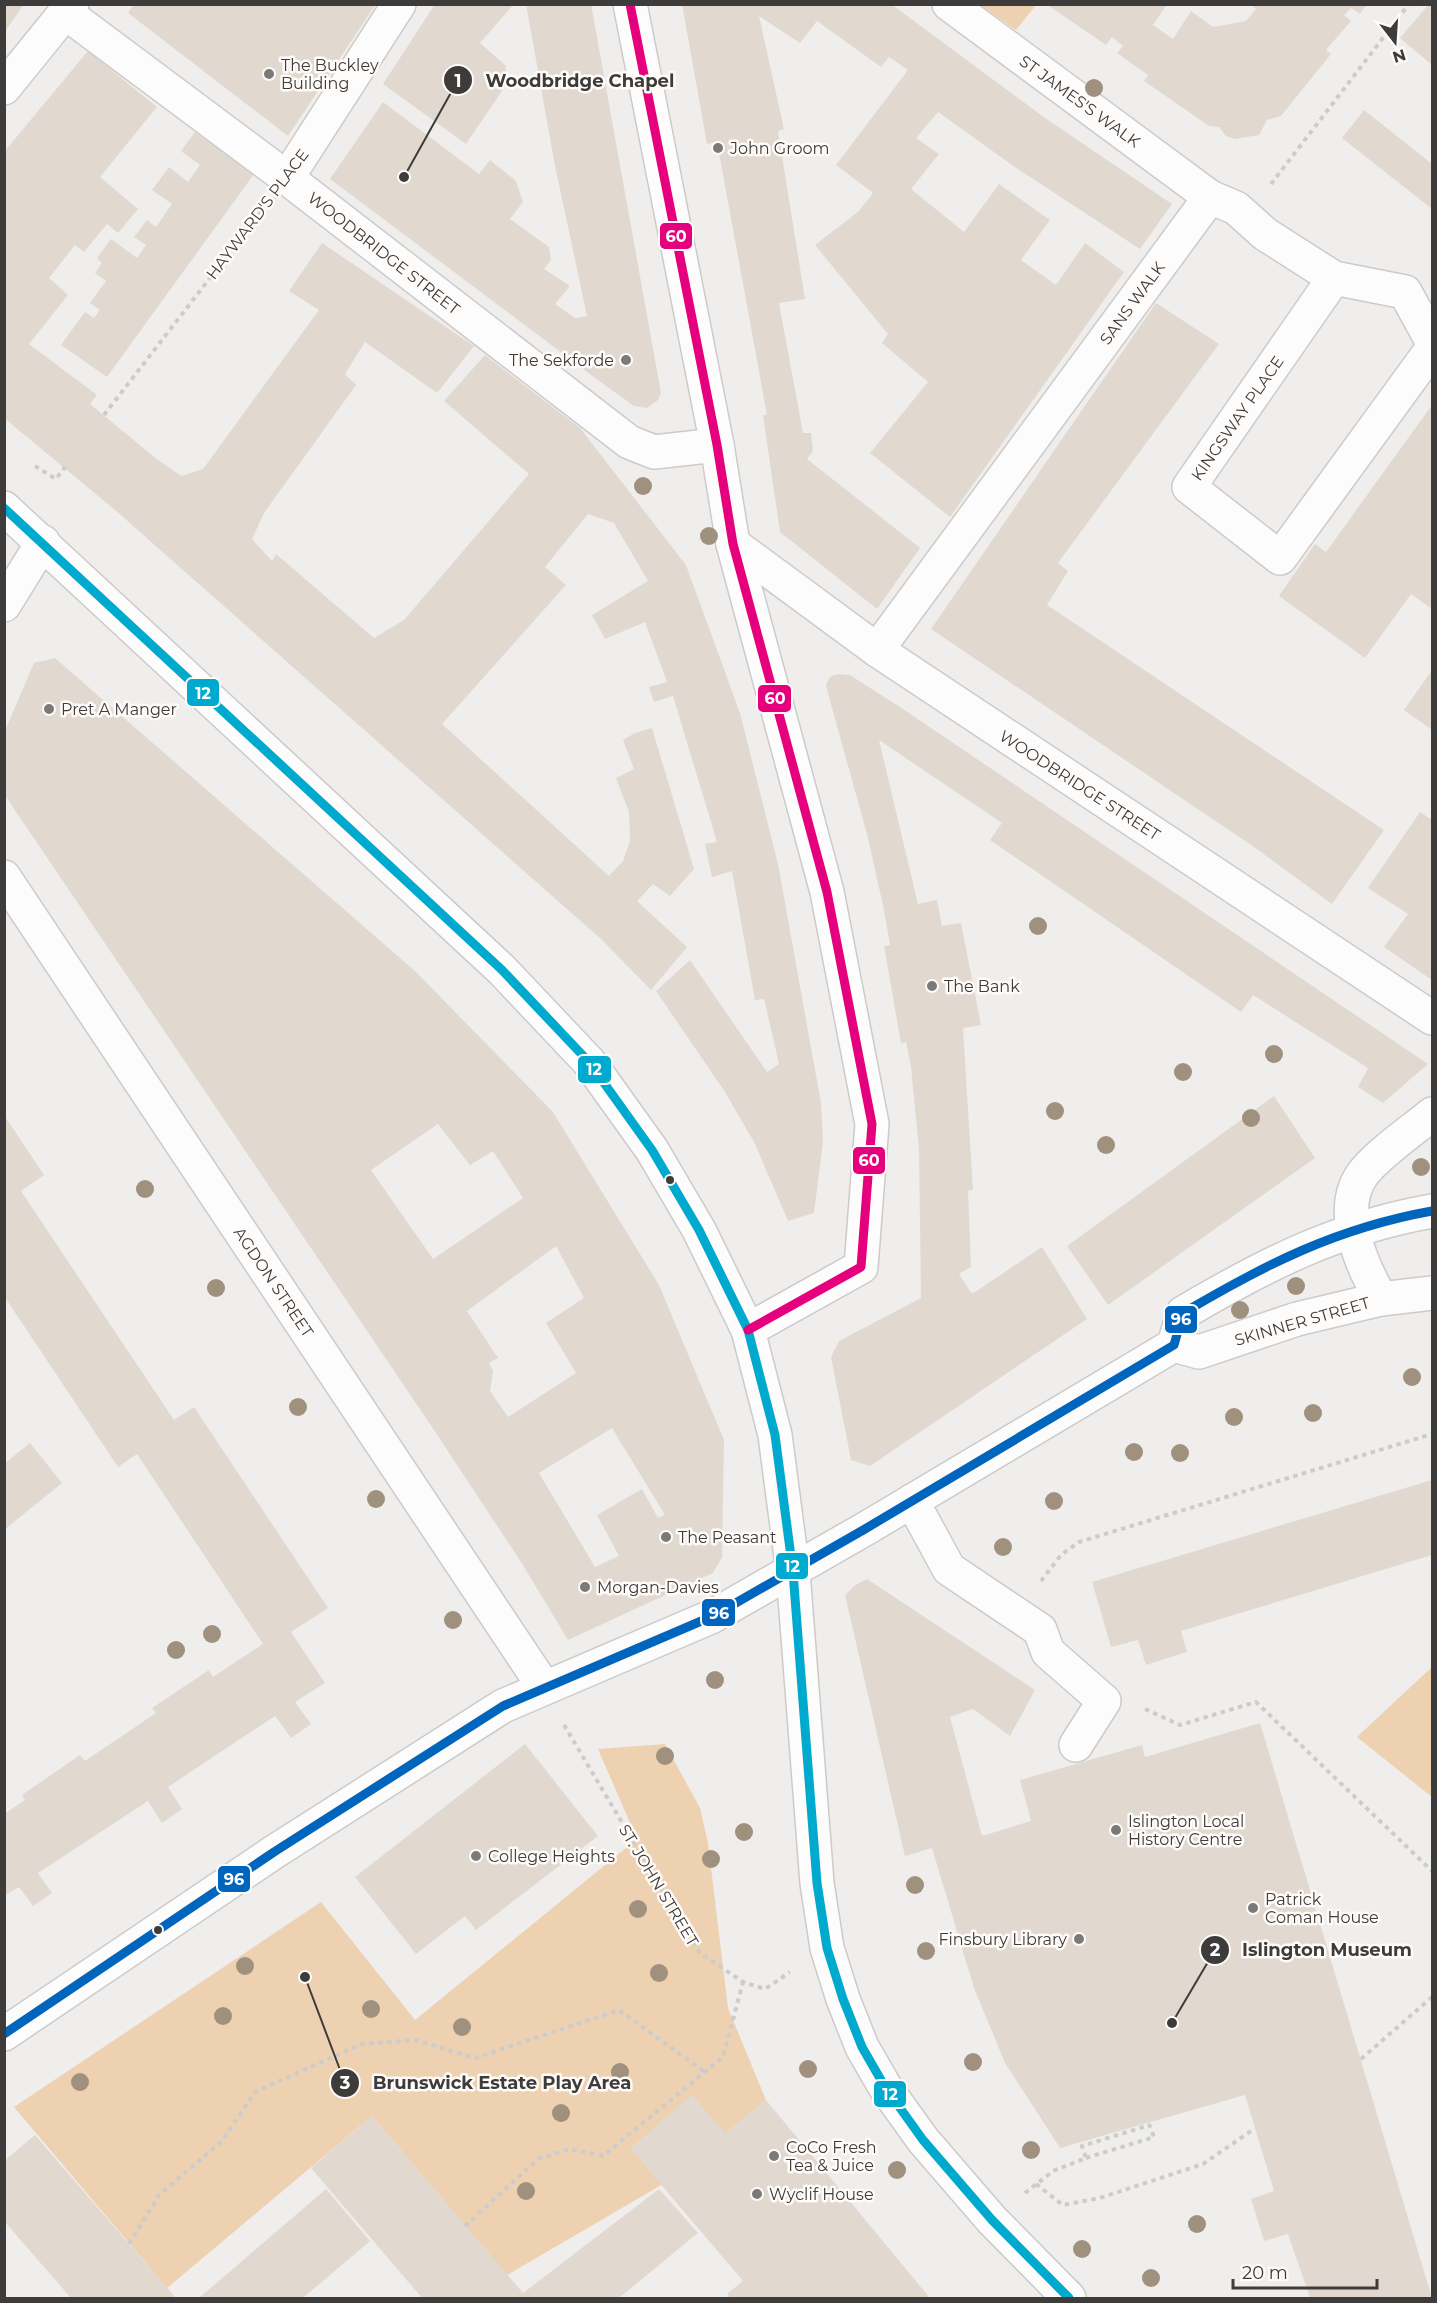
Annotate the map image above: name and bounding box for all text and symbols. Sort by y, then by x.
north arrow [1365,12,1425,72]
text: N [1390,45,1408,67]
street label: ST JAMES'S WALK [1016,51,1144,152]
place label: The Buckley Building [281,56,379,93]
callout: Woodbridge Chapel [443,62,686,98]
marker: The Buckley Building [262,67,276,81]
text: 1 [454,70,462,92]
text: Woodbridge Chapel [486,70,674,92]
place label: John Groom [729,139,830,158]
marker: John Groom [711,141,725,155]
street label: HAYWARD'S PLACE [202,145,313,283]
street label: WOODBRIDGE STREET [304,188,464,319]
line badge: 60 [659,222,693,250]
text: 60 [665,227,687,246]
street label: SANS WALK [1096,258,1169,348]
place label: The Sekforde [509,351,614,370]
street label: KINGSWAY PLACE [1187,352,1288,484]
marker: The Sekforde [619,353,633,367]
line badge: 12 [186,678,220,707]
text: 12 [195,684,211,703]
line badge: 60 [757,684,792,713]
text: 60 [764,689,786,708]
place label: Pret A Manger [61,700,177,719]
marker: Pret A Manger [42,702,56,716]
street label: WOODBRIDGE STREET [996,726,1164,845]
place label: The Bank [944,977,1020,996]
marker: The Bank [925,979,939,993]
line badge: 12 [577,1055,612,1084]
text: 12 [586,1060,602,1079]
line badge: 60 [852,1146,886,1175]
text: 60 [858,1151,880,1170]
unlabelled marker [664,1174,676,1186]
street label: AGDON STREET [230,1224,318,1342]
street label: SKINNER STREET [1232,1293,1373,1350]
line badge: 96 [1164,1305,1198,1334]
text: 96 [1171,1310,1191,1329]
place label: The Peasant [678,1528,777,1547]
marker: The Peasant [659,1530,673,1544]
line badge: 12 [775,1552,809,1580]
text: 12 [784,1557,800,1576]
place label: Morgan-Davies [597,1578,719,1597]
marker: Morgan-Davies [578,1580,592,1594]
line badge: 96 [701,1598,736,1627]
text: 96 [709,1604,729,1623]
place label: Islington Local History Centre [1128,1812,1244,1849]
street label: ST. JOHN STREET [615,1821,703,1950]
marker: Islington Local History Centre [1109,1823,1123,1837]
place label: College Heights [488,1847,615,1866]
marker: College Heights [469,1849,483,1863]
line badge: 96 [217,1865,251,1893]
text: 96 [224,1870,244,1889]
place label: Patrick Coman House [1265,1890,1379,1927]
marker: Patrick Coman House [1246,1901,1260,1915]
unlabelled marker [152,1924,164,1936]
place label: Finsbury Library [938,1930,1067,1949]
marker: Finsbury Library [1072,1932,1086,1946]
callout: Islington Museum [1200,1932,1424,1968]
text: 2 [1210,1939,1221,1961]
text: Islington Museum [1242,1939,1412,1961]
callout: Brunswick Estate Play Area [330,2065,643,2101]
text: 3 [339,2072,351,2094]
text: Brunswick Estate Play Area [373,2072,631,2094]
line badge: 12 [873,2080,907,2108]
text: 12 [882,2085,898,2104]
place label: CoCo Fresh Tea & Juice [786,2138,877,2175]
marker: CoCo Fresh Tea & Juice [767,2149,781,2163]
place label: Wyclif House [769,2185,874,2204]
marker: Wyclif House [750,2187,764,2201]
scale bar [1233,2252,1377,2290]
text: 20 m [1242,2262,1288,2284]

